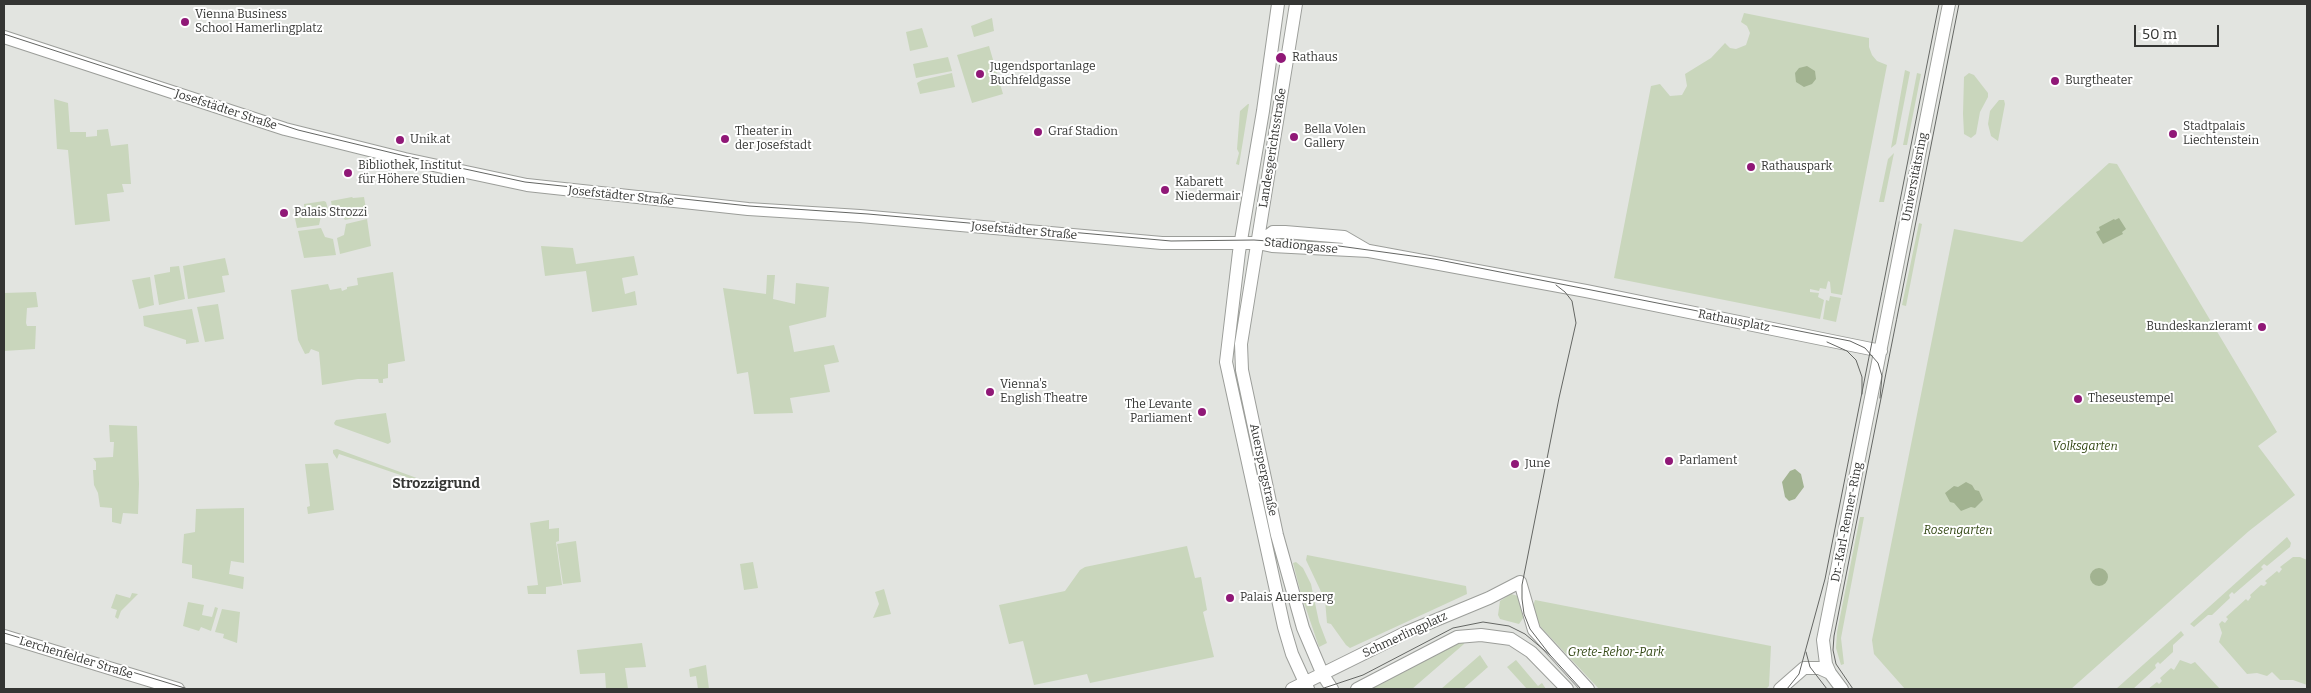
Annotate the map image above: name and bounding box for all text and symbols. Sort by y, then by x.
place label: Vienna Business School Hamerlingplatz [195,8,322,36]
scale bar [2136,15,2221,47]
marker: Vienna Business School Hamerlingplatz [179,16,191,28]
text: 50 m [2142,25,2177,43]
marker: Rathaus [1274,51,1288,65]
place label: Rathaus [1292,51,1338,65]
place label: Jugendsportanlage Buchfeldgasse [990,60,1096,88]
marker: Jugendsportanlage Buchfeldgasse [974,68,986,80]
place label: Burgtheater [2065,74,2133,88]
marker: Burgtheater [2049,75,2061,87]
street label: Josefstädter Straße [173,87,279,133]
street label: Landesgerichtsstraße [1256,87,1290,209]
place label: Stadtpalais Liechtenstein [2183,120,2259,148]
place label: Bella Volen Gallery [1304,123,1366,151]
place label: Theater in der Josefstadt [735,125,812,153]
place label: Graf Stadion [1048,125,1118,139]
marker: Graf Stadion [1032,126,1044,138]
marker: Stadtpalais Liechtenstein [2167,128,2179,140]
marker: Bella Volen Gallery [1288,131,1300,143]
street label: Universitätsring [1899,131,1931,223]
place label: Unik.at [410,133,450,147]
marker: Theater in der Josefstadt [719,133,731,145]
marker: Unik.at [394,134,406,146]
place label: Bibliothek, Institut für Höhere Studien [358,159,465,187]
place label: Rathauspark [1761,160,1832,174]
marker: Rathauspark [1745,161,1757,173]
marker: Bibliothek, Institut für Höhere Studien [342,167,354,179]
place label: Kabarett Niedermair [1175,176,1240,204]
street label: Josefstädter Straße [567,183,675,209]
marker: Kabarett Niedermair [1159,184,1171,196]
place label: Palais Strozzi [294,206,367,220]
marker: Palais Strozzi [278,207,290,219]
street label: Josefstädter Straße [970,219,1078,243]
street label: Stadiongasse [1263,235,1339,257]
street label: Rathausplatz [1697,307,1771,335]
place label: Bundeskanzleramt [2146,320,2252,334]
marker: Bundeskanzleramt [2256,321,2268,333]
place label: Vienna's English Theatre [1000,378,1088,406]
marker: Vienna's English Theatre [984,386,996,398]
place label: Theseustempel [2088,392,2174,406]
marker: Theseustempel [2072,393,2084,405]
place label: The Levante Parliament [1125,398,1192,426]
marker: The Levante Parliament [1196,406,1208,418]
street label: Auerspergstraße [1246,422,1280,518]
park label: Volksgarten [2052,440,2118,454]
place label: Parlament [1679,454,1737,468]
marker: Parlament [1663,455,1675,467]
place label: June [1525,457,1550,471]
marker: June [1509,458,1521,470]
street label: Dr.-Karl-Renner-Ring [1828,461,1866,583]
district label: Strozzigrund [392,476,480,492]
park label: Rosengarten [1923,524,1993,538]
place label: Palais Auersperg [1240,591,1334,605]
marker: Palais Auersperg [1224,592,1236,604]
street label: Schmerlingplatz [1360,609,1450,661]
street label: Lerchenfelder Straße [17,634,135,682]
park label: Grete-Rehor-Park [1568,646,1664,660]

